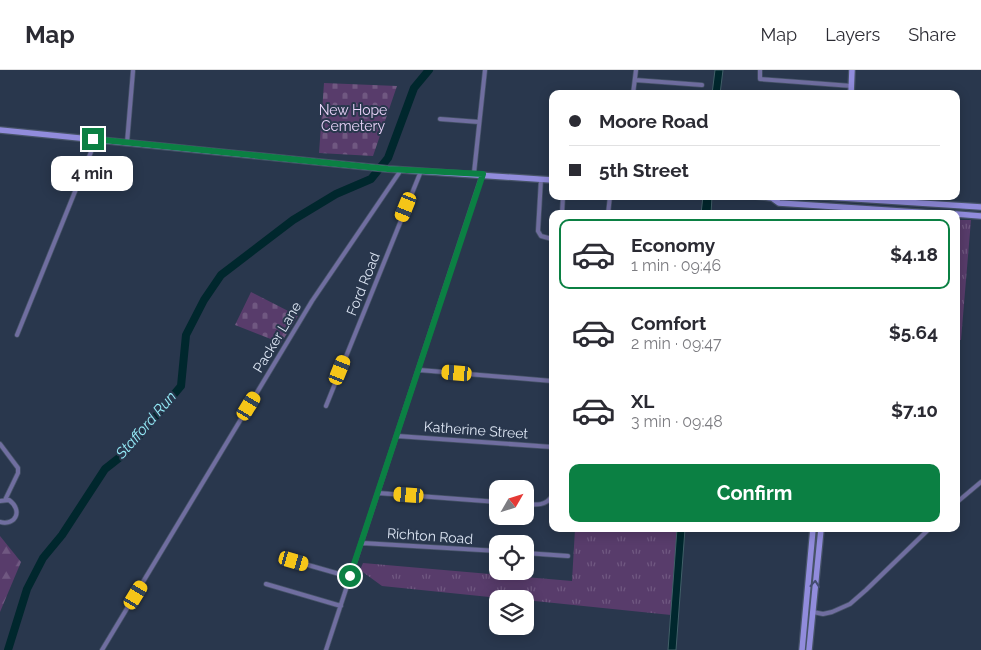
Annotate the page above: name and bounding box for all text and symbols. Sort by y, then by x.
text: Map [25,20,75,49]
text: Map [761,24,797,45]
text: Layers [825,24,880,45]
text: Share [908,24,956,45]
park label: New Hope Cemetery [319,102,387,134]
text: Moore Road [599,110,708,132]
route end [82,128,104,150]
callout: 4 min [52,156,134,192]
text: 5th Street [599,159,689,181]
text: 4 min [71,164,113,183]
car [393,190,418,224]
icon: car [571,232,616,277]
text: Economy [631,234,715,256]
text: $4.18 [890,243,938,265]
street label: Ford Road [343,250,383,318]
text: 1 min · 09:46 [631,256,721,275]
street label: Packer Lane [250,299,304,375]
icon: car [571,310,616,355]
text: Comfort [631,312,706,334]
text: $5.64 [889,321,938,343]
text: 2 min · 09:47 [631,334,722,353]
car [327,353,352,387]
car [441,364,472,382]
water label: Stafford Run [111,388,180,463]
icon: car [571,388,616,433]
car [234,389,263,423]
text: XL [631,390,654,412]
text: $7.10 [891,399,938,421]
text: 3 min · 09:48 [631,412,723,431]
street label: Katherine Street [423,418,529,442]
button: Confirm [569,464,940,522]
north arrow [489,480,534,525]
map controls [489,480,534,635]
car [393,486,424,504]
street label: Richton Road [386,525,474,547]
button: locate [489,535,534,580]
car [277,550,310,572]
route start [339,565,361,587]
car [121,578,150,612]
one-way arrow [810,580,821,588]
button: layers [489,590,534,635]

